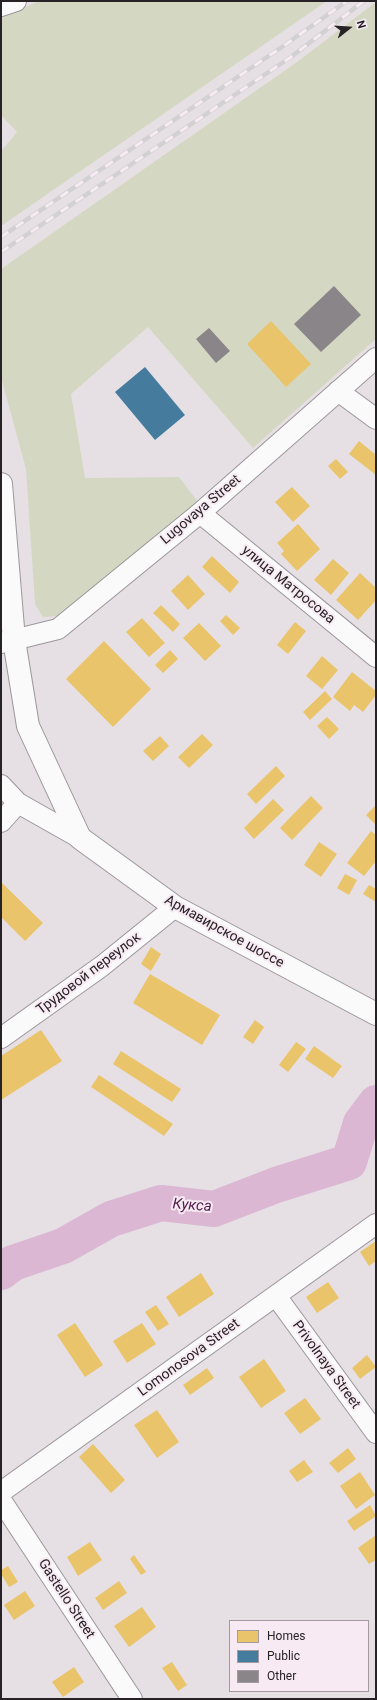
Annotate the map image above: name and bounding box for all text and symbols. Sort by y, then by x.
north arrow [329,8,369,48]
text: N [354,19,368,30]
street label: Lugovaya Street [158,472,244,548]
street label: улица Матросова [238,542,338,628]
street label: Армавирское шоссе [161,892,287,972]
street label: Трудовой переулок [34,929,144,1019]
water label: Кукса [172,1196,212,1216]
street label: Lomonosova Street [135,1316,243,1400]
street label: Privolnaya Street [288,1318,364,1412]
street label: Gastello Street [34,1556,98,1642]
legend [229,1620,369,1692]
text: Homes [267,1629,305,1643]
text: Public [267,1649,300,1663]
text: Other [267,1669,296,1683]

